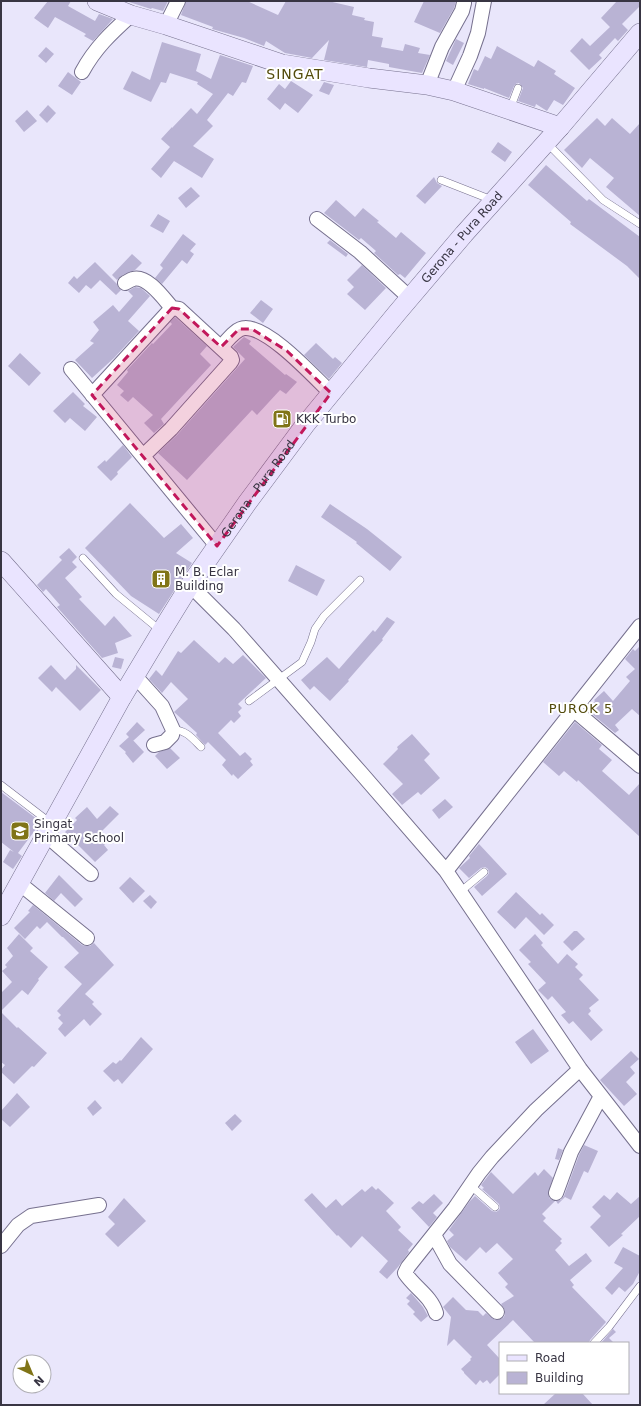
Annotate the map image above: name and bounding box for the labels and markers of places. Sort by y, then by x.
fuel station icon: KKK Turbo [271,408,293,430]
place label: KKK Turbo [296,412,356,426]
place label: M. B. Eclar Building [175,565,239,593]
building icon: M. B. Eclar Building [150,568,172,590]
place label: Singat Primary School [34,817,124,845]
school or university icon: Singat Primary School [9,820,31,842]

